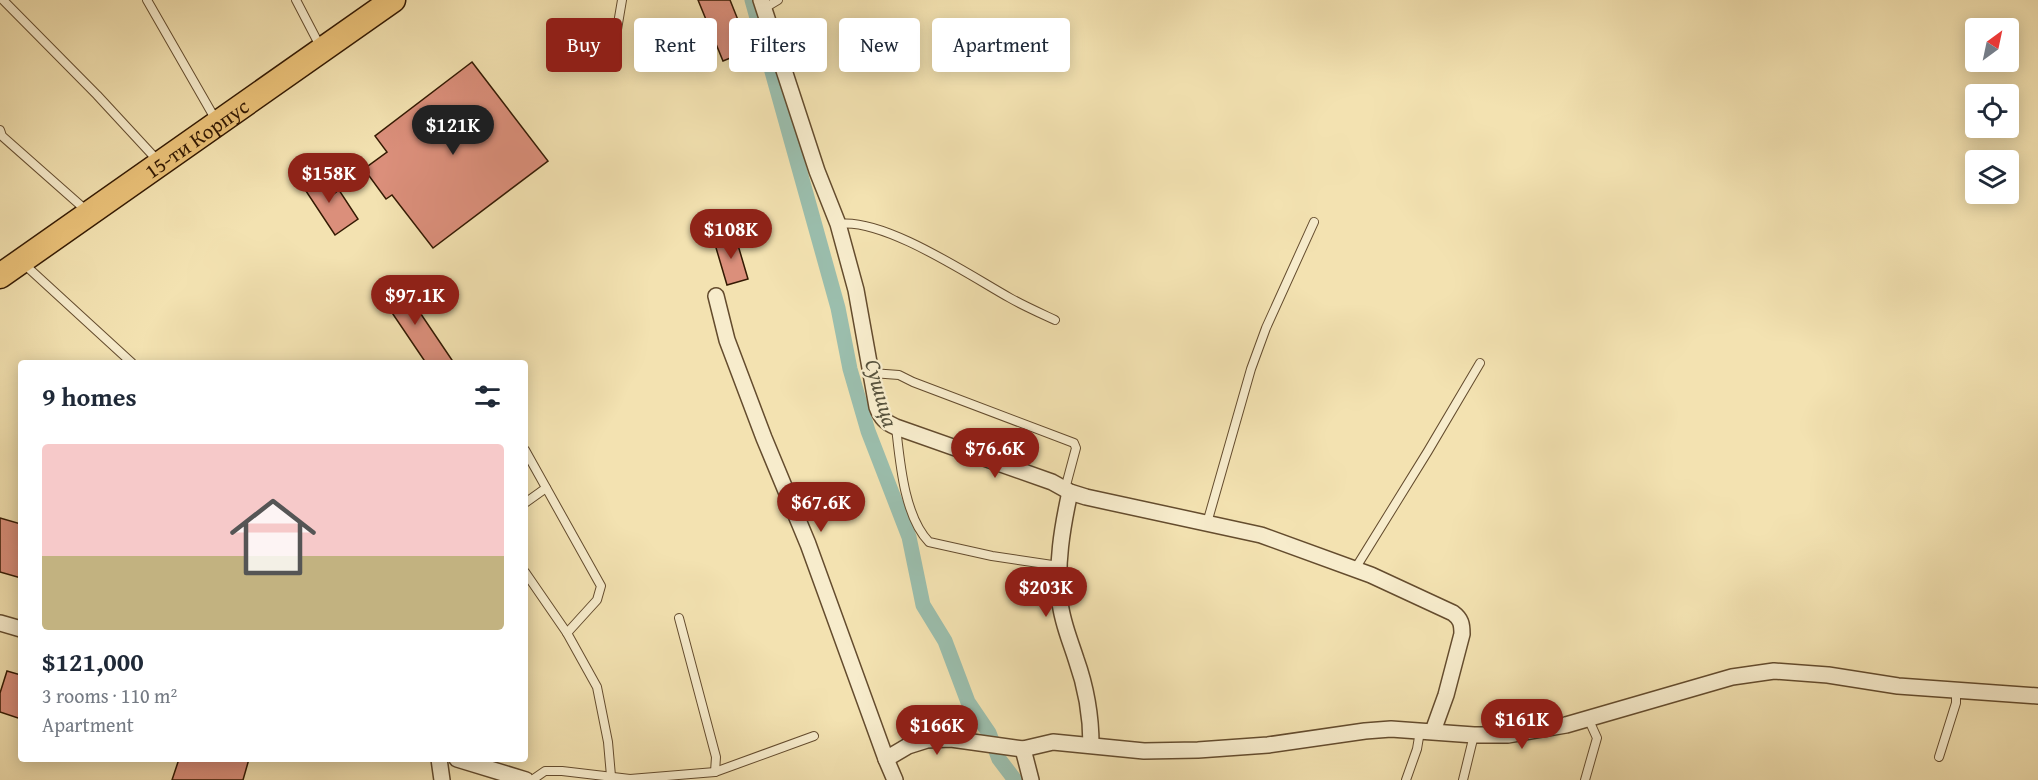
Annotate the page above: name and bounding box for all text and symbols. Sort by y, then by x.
chip: Buy [546,18,622,72]
chip: Rent [634,18,717,72]
chip: Filters [729,18,827,72]
chip: New [839,18,920,72]
chip: Apartment [932,18,1070,72]
north arrow [1965,18,2019,72]
map controls [1965,18,2019,204]
button: locate [1965,84,2019,138]
street label: 15-ти Корпус [138,90,255,186]
pin: $121K [411,105,495,156]
text: $121K [426,110,480,139]
button: layers [1965,150,2019,204]
pin: $158K [287,153,371,204]
text: $158K [302,158,356,187]
pin: $108K [689,209,773,260]
text: $108K [704,214,758,243]
pin: $97.1K [366,275,464,326]
text: $97.1K [385,280,445,309]
water label: Сушица [857,355,907,431]
text: 9 homes [42,377,137,416]
icon: filters [471,380,504,413]
pin: $76.6K [946,428,1044,479]
text: $76.6K [965,433,1025,462]
pin: $67.6K [772,482,870,533]
icon: home [219,483,327,591]
text: $67.6K [791,487,851,516]
pin: $203K [1004,567,1088,618]
text: $203K [1019,572,1073,601]
text: $121,000 [42,642,144,681]
text: 3 rooms · 110 m² [42,681,177,710]
pin: $161K [1480,699,1564,750]
text: $161K [1495,704,1549,733]
pin: $166K [895,705,979,756]
text: Apartment [42,710,134,739]
text: $166K [910,710,964,739]

